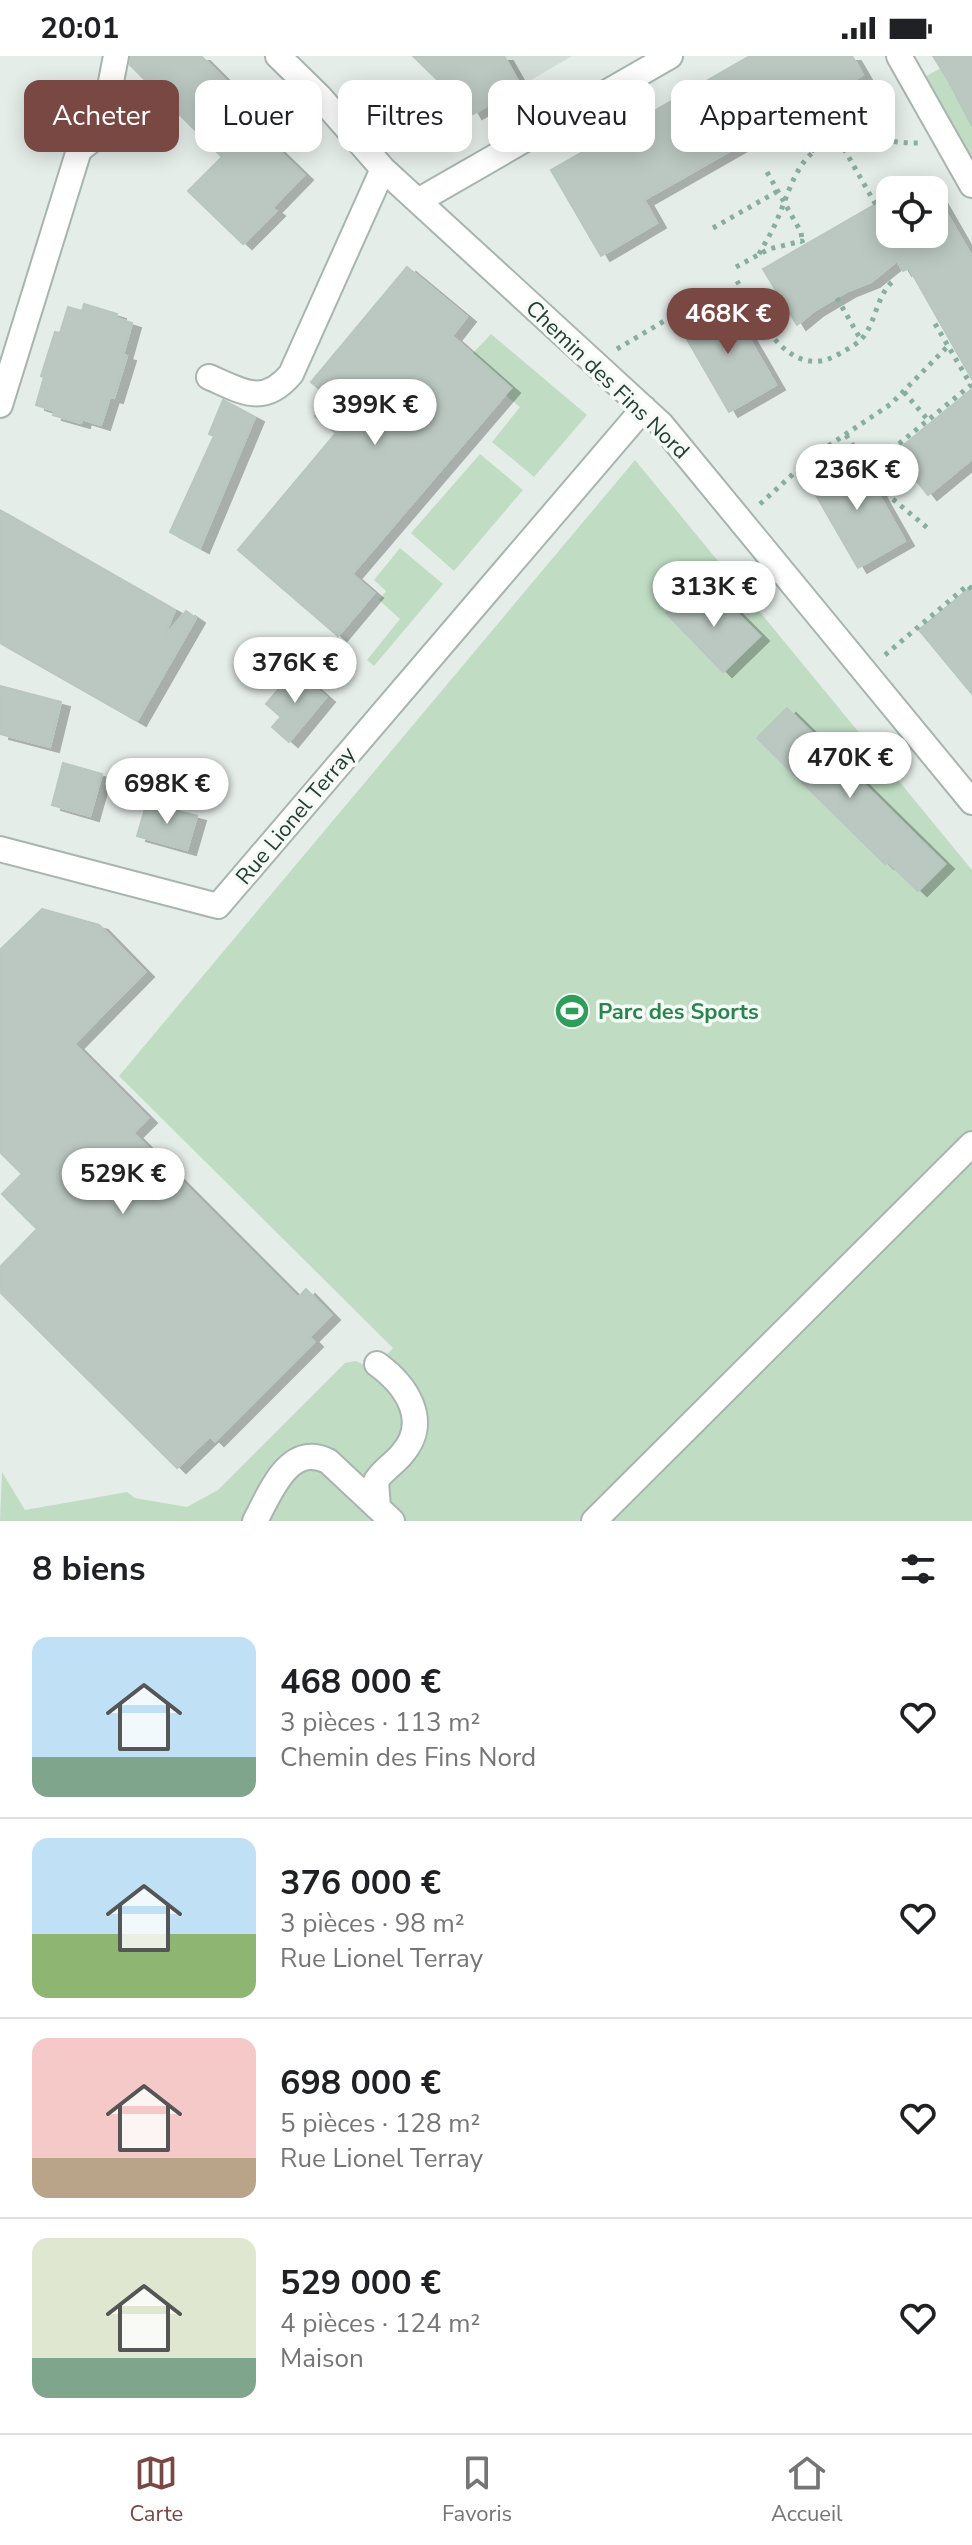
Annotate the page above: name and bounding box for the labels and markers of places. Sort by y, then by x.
pin: 468K € [663,288,793,356]
pin: 399K € [310,379,440,447]
pin: 236K € [792,444,922,512]
pin: 313K € [649,561,779,629]
pin: 376K € [230,637,360,705]
pin: 470K € [785,732,915,800]
pin: 698K € [102,758,232,826]
sports icon: Parc des Sports [553,992,591,1030]
place label: Parc des Sports [598,997,759,1027]
pin: 529K € [58,1148,188,1216]

